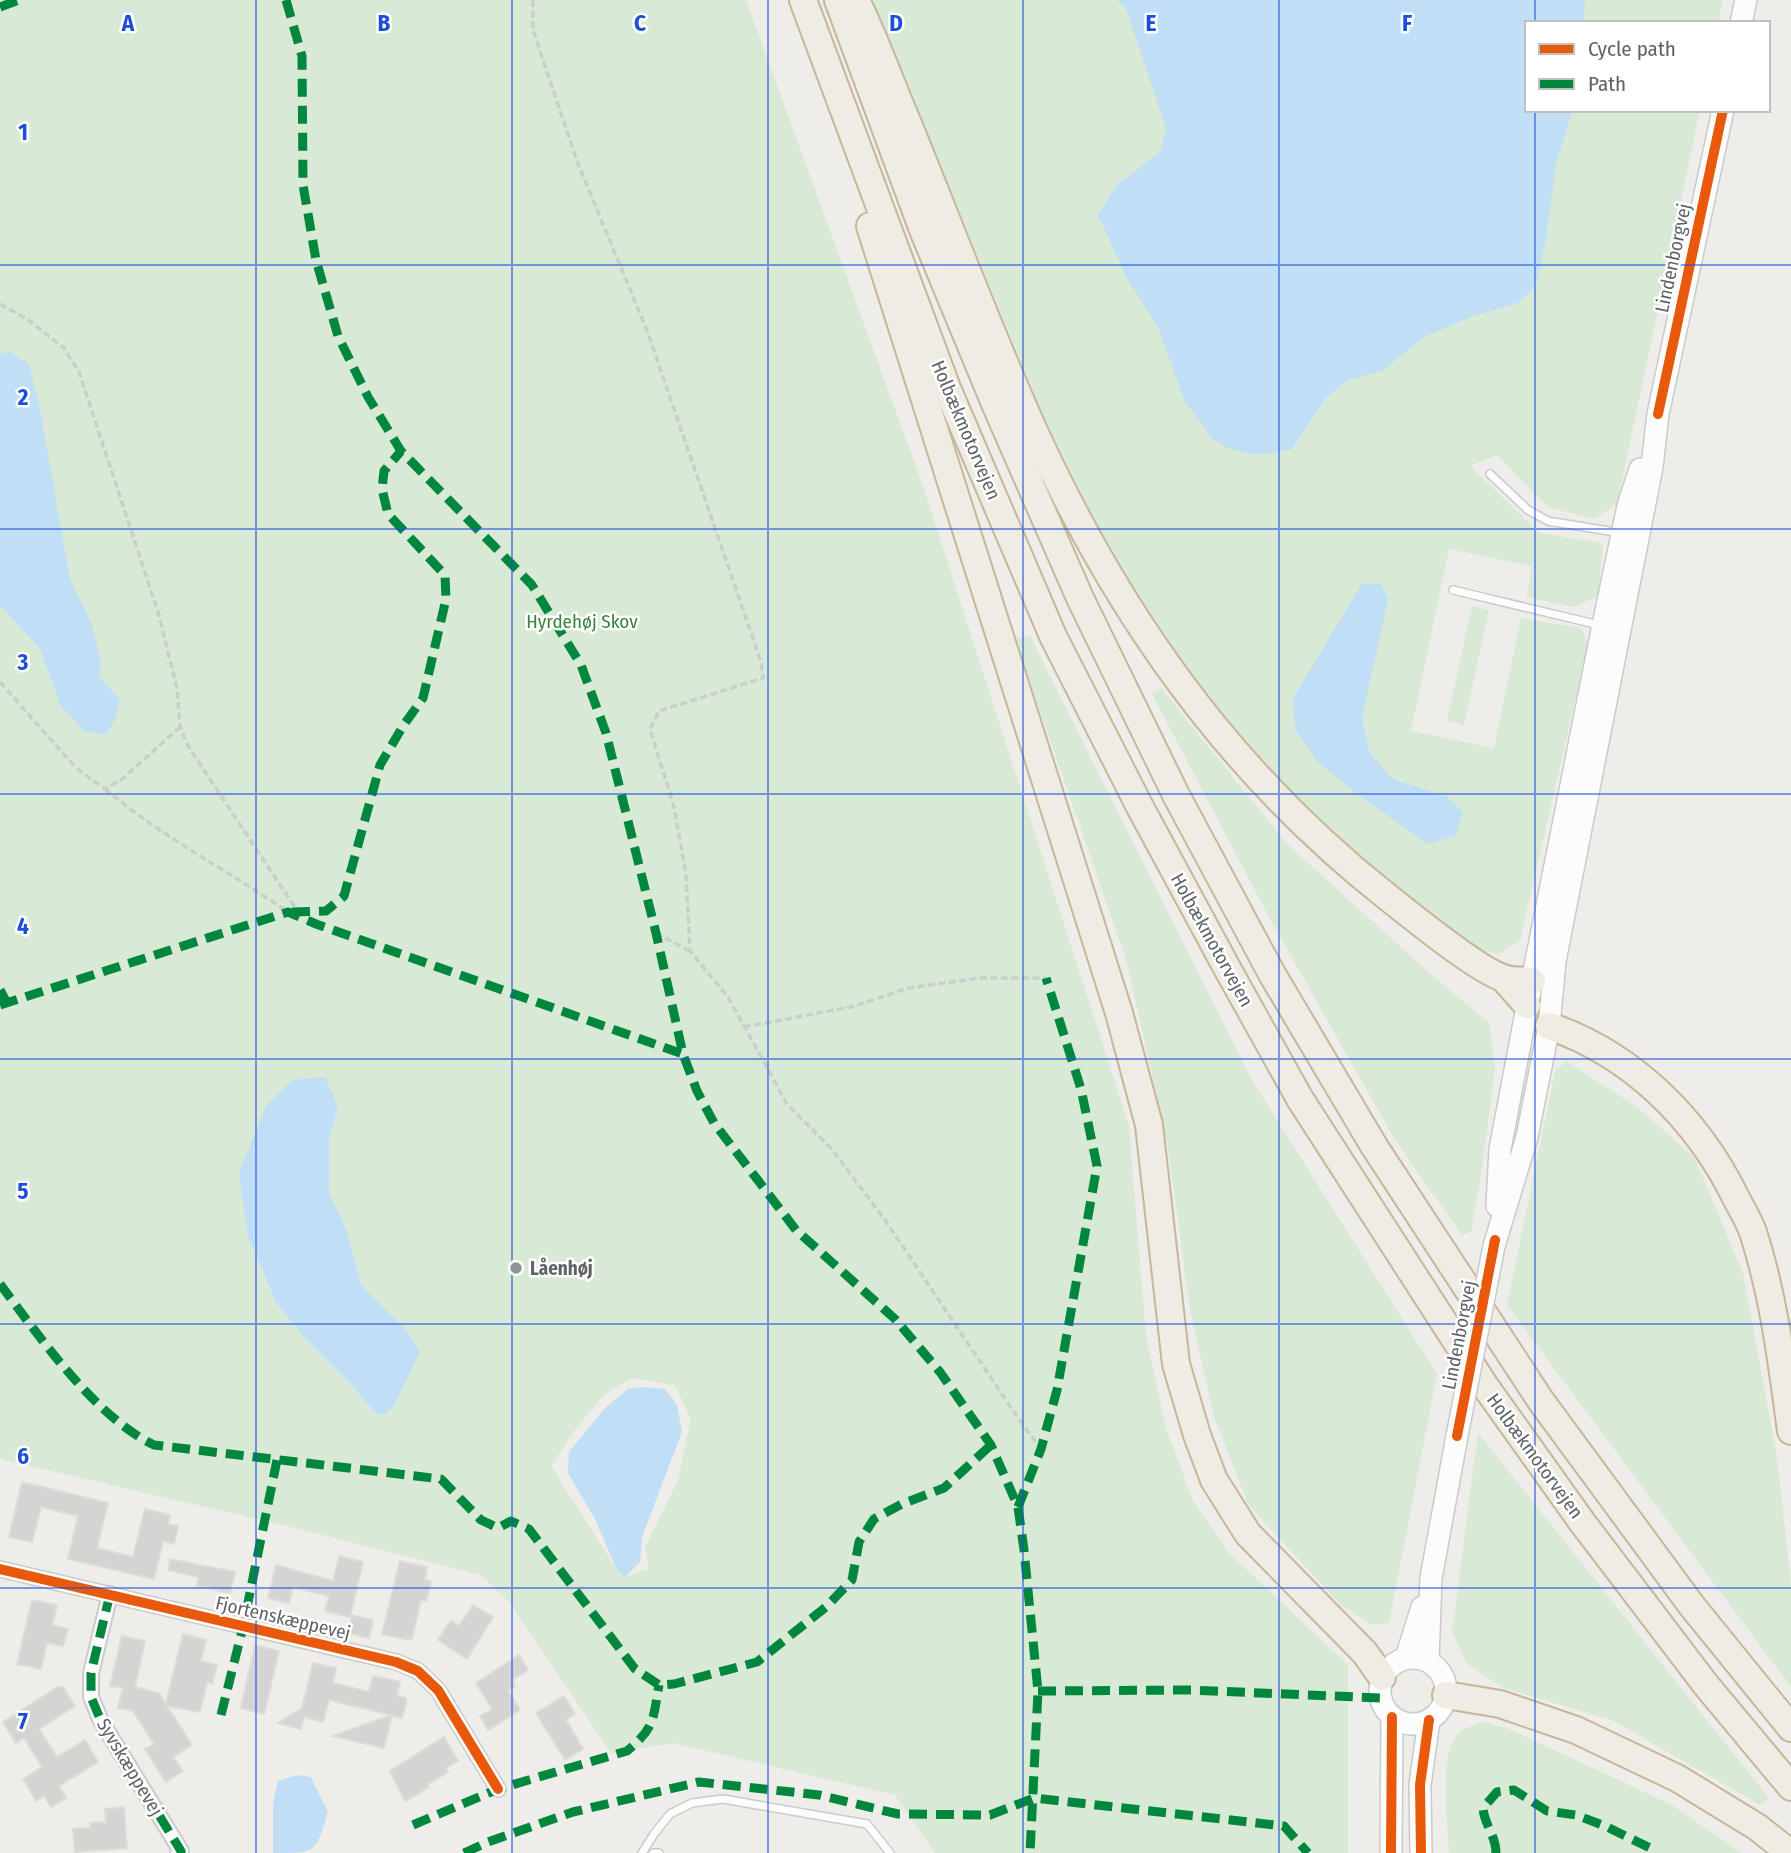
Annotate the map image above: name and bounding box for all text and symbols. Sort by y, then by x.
text: A [121,9,135,37]
text: B [378,9,391,37]
text: C [634,9,646,37]
text: D [889,9,903,37]
text: E [1146,9,1157,37]
text: F [1402,9,1412,37]
legend [1525,21,1770,112]
text: Cycle path [1588,36,1676,62]
text: Path [1588,71,1626,97]
text: 1 [18,118,28,146]
street label: Lindenborgvej [1650,201,1696,315]
street label: Holbækmotorvejen [926,357,1006,503]
text: 2 [17,383,29,411]
park label: Hyrdehøj Skov [526,610,638,633]
text: 3 [17,648,29,676]
street label: Holbækmotorvejen [1166,869,1258,1011]
text: 4 [17,912,29,940]
text: 5 [17,1177,29,1205]
place label: Låenhøj [530,1257,593,1280]
marker: Låenhøj [508,1260,524,1276]
street label: Lindenborgvej [1437,1278,1481,1392]
street label: Holbækmotorvejen [1482,1389,1588,1523]
text: 6 [17,1442,29,1470]
street label: Fjortenskæppevej [213,1591,353,1645]
text: 7 [18,1707,28,1735]
street label: Syvskæppevej [92,1714,168,1820]

